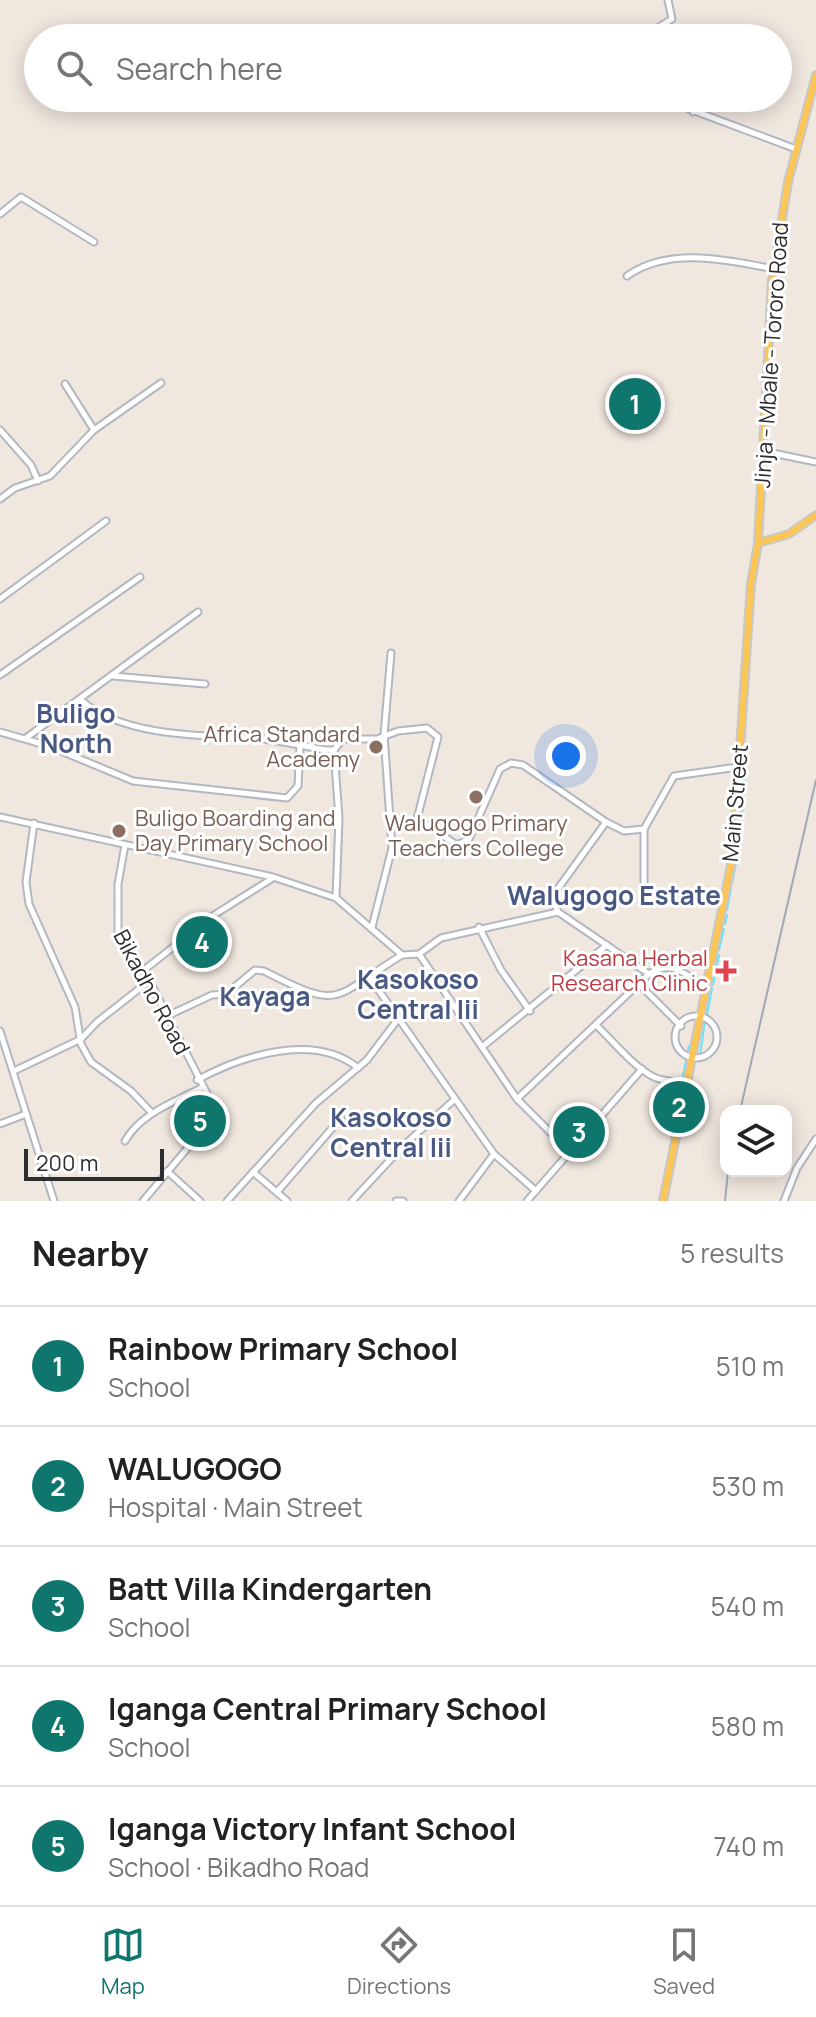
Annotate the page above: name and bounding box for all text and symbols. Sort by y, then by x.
search box [24,24,792,112]
icon: search [52,46,96,90]
text: Search here [116,48,283,89]
street label: Jinja - Mbale - Tororo Road [747,221,795,489]
pin: 1 [609,374,661,434]
district label: Buligo North [36,695,116,761]
place label: Africa Standard Academy [203,719,360,774]
your location [546,736,586,776]
marker: Africa Standard Academy [367,738,385,756]
street label: Main Street [715,743,755,863]
marker: Walugogo Primary Teachers College [467,788,485,806]
place label: Buligo Boarding and Day Primary School [135,803,336,858]
place label: Walugogo Primary Teachers College [384,808,568,863]
marker: Buligo Boarding and Day Primary School [110,822,128,840]
district label: Walugogo Estate [507,877,721,913]
pin: 4 [176,912,228,972]
street label: Bikadho Road [106,924,198,1060]
place label: Kasana Herbal Research Clinic [551,943,708,998]
marker: Kasana Herbal Research Clinic [715,960,737,982]
district label: Kasokoso Central Iii [357,961,479,1027]
district label: Kayaga [219,978,311,1014]
pin: 2 [653,1077,705,1137]
pin: 5 [174,1091,226,1151]
district label: Kasokoso Central Iii [330,1099,452,1165]
pin: 3 [553,1102,605,1162]
map controls [720,1105,792,1177]
button: layers [720,1105,792,1177]
scale bar [24,1145,164,1181]
text: 200 m [36,1148,98,1178]
text: Nearby [32,1230,148,1276]
text: 5 results [680,1235,784,1271]
text: Rainbow Primary School [108,1328,458,1369]
text: 1 [52,1348,64,1384]
text: 510 m [716,1348,784,1384]
text: School [108,1369,191,1405]
text: WALUGOGO [108,1448,282,1489]
text: 2 [50,1468,66,1504]
text: 530 m [711,1468,784,1504]
text: Hospital · Main Street [108,1489,363,1525]
text: Batt Villa Kindergarten [108,1568,432,1609]
text: 3 [50,1588,66,1624]
text: 540 m [711,1588,784,1624]
text: School [108,1609,191,1645]
text: Iganga Central Primary School [108,1688,547,1729]
text: 4 [50,1708,66,1744]
text: 580 m [711,1708,784,1744]
text: School [108,1729,191,1765]
text: Iganga Victory Infant School [108,1808,516,1849]
text: 5 [50,1828,66,1864]
text: 740 m [714,1828,784,1864]
text: School · Bikadho Road [108,1849,369,1885]
tab: Map [101,1923,145,2001]
tab: Directions [347,1923,451,2001]
tab: Saved [653,1923,715,2001]

